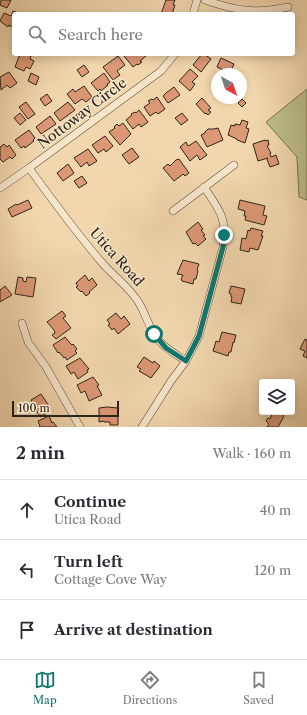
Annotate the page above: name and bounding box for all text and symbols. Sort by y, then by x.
search box [12,12,295,56]
icon: search [26,23,48,45]
text: Search here [58,25,143,44]
north arrow [211,68,247,104]
street label: Nottoway Circle [34,73,130,152]
street label: Utica Road [86,224,148,290]
route end [215,226,233,244]
route start [145,325,163,343]
map controls [259,379,295,415]
button: layers [259,379,295,415]
scale bar [12,399,119,418]
text: 100 m [18,401,50,415]
text: 2 min [16,443,65,463]
text: Walk · 160 m [212,445,291,461]
text: Continue [54,492,126,511]
icon: ahead [16,499,38,521]
text: 40 m [260,502,291,518]
text: Utica Road [54,511,121,527]
text: Turn left [54,552,123,571]
icon: left [16,559,38,581]
text: 120 m [254,562,291,578]
text: Cottage Cove Way [54,571,167,587]
icon: arrive [16,619,38,641]
text: Arrive at destination [54,620,213,639]
tab: Map [33,669,57,707]
tab: Directions [123,669,177,707]
tab: Saved [243,669,274,707]

